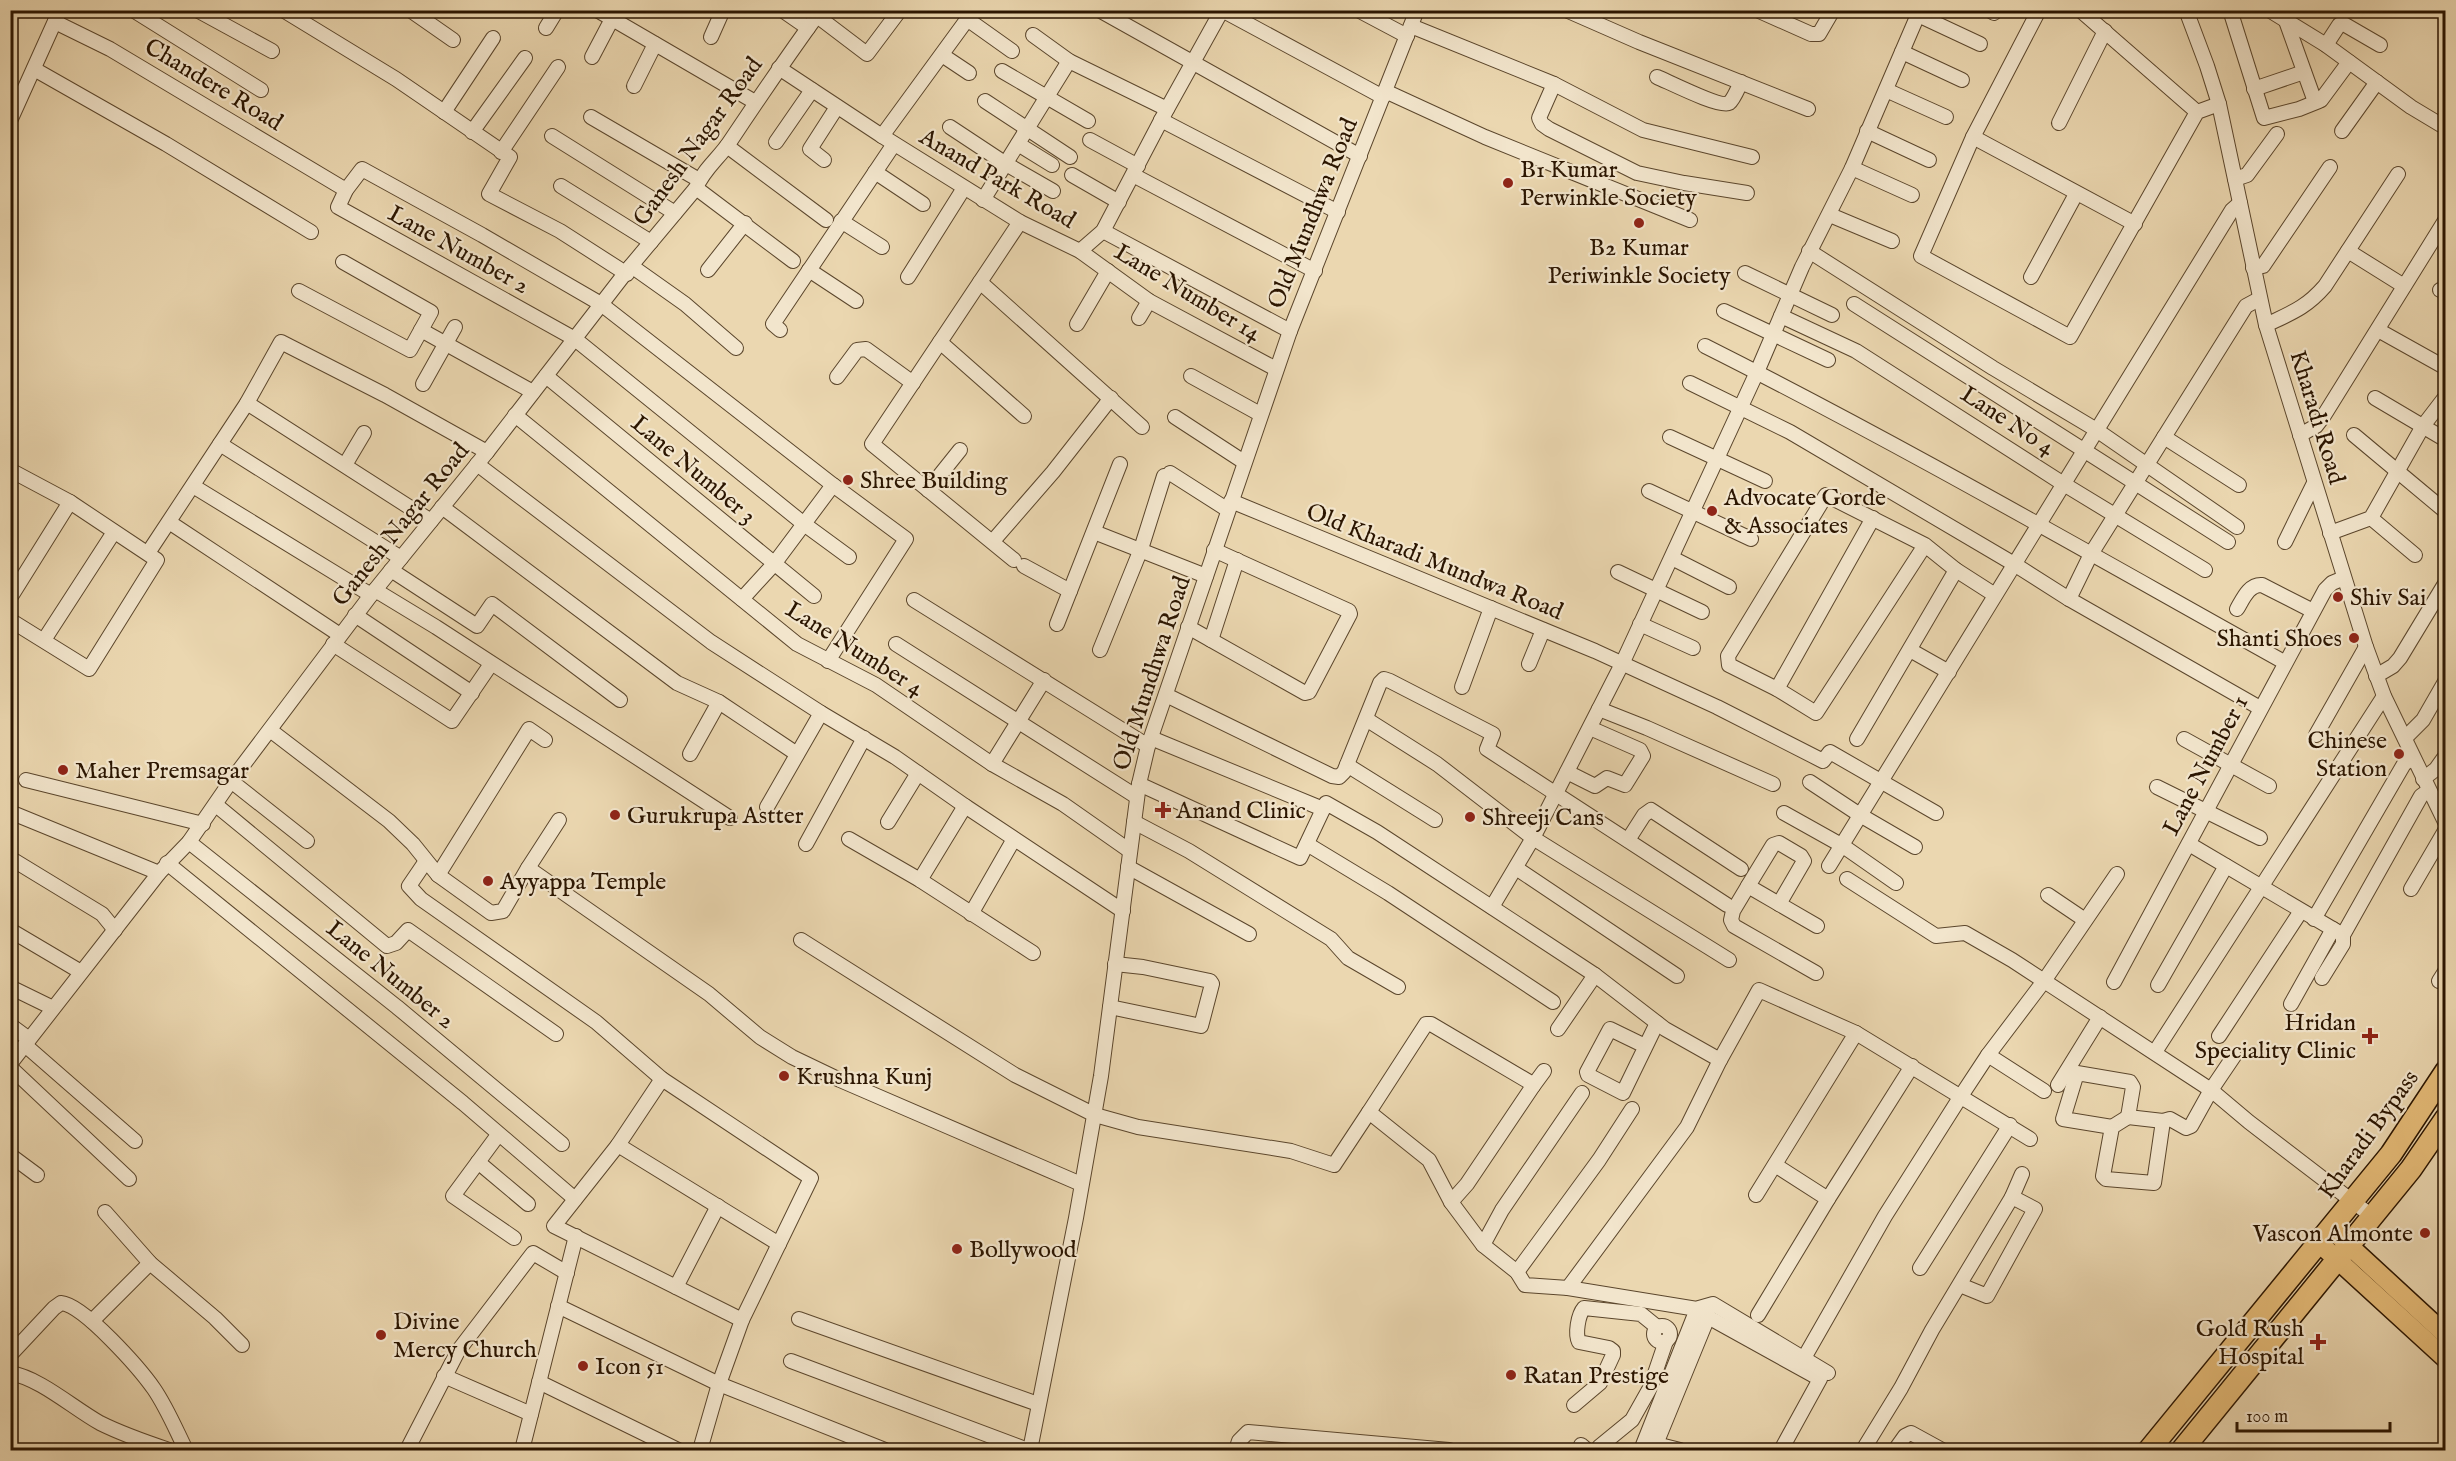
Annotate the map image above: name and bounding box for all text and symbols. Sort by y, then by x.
street label: Chandere Road [138,32,288,139]
street label: Ganesh Nagar Road [626,51,770,233]
street label: Old Mundhwa Road [1261,114,1366,313]
street label: Anand Park Road [913,122,1081,237]
place label: B1 Kumar Perwinkle Society [1520,155,1697,214]
marker: B1 Kumar Perwinkle Society [1501,176,1515,190]
street label: Lane Number 2 [382,199,534,302]
marker: B2 Kumar Periwinkle Society [1632,216,1646,230]
place label: B2 Kumar Periwinkle Society [1547,233,1731,292]
street label: Lane Number 14 [1108,237,1267,349]
street label: Kharadi Road [2282,347,2352,488]
street label: Lane No 4 [1954,379,2060,463]
street label: Lane Number 3 [624,409,762,532]
street label: Ganesh Nagar Road [326,437,477,613]
place label: Shree Building [860,466,1008,497]
marker: Shree Building [841,473,855,487]
place label: Advocate Gorde & Associates [1723,483,1886,542]
street label: Old Kharadi Mundwa Road [1301,497,1568,628]
marker: Advocate Gorde & Associates [1705,504,1719,518]
street label: Old Mundhwa Road [1106,572,1199,775]
place label: Shiv Sai [2350,583,2426,614]
marker: Shiv Sai [2331,590,2345,604]
street label: Lane Number 4 [779,594,929,704]
place label: Shanti Shoes [2217,624,2342,655]
marker: Shanti Shoes [2347,631,2361,645]
street label: Lane Number 1 [2156,690,2256,841]
place label: Chinese Station [2307,726,2387,785]
marker: Chinese Station [2392,747,2406,761]
place label: Maher Premsagar [75,756,249,787]
marker: Maher Premsagar [56,763,70,777]
place label: Anand Clinic [1175,796,1306,827]
place label: Gurukrupa Astter [627,801,804,832]
marker: Anand Clinic [1154,801,1172,819]
place label: Shreeji Cans [1482,803,1604,834]
marker: Gurukrupa Astter [608,808,622,822]
marker: Shreeji Cans [1463,810,1477,824]
place label: Ayyappa Temple [499,867,666,898]
marker: Ayyappa Temple [481,874,495,888]
street label: Lane Number 2 [319,914,461,1037]
place label: Hridan Speciality Clinic [2195,1008,2356,1067]
marker: Hridan Speciality Clinic [2361,1027,2379,1045]
place label: Krushna Kunj [796,1062,932,1093]
street label: Kharadi Bypass [2312,1064,2426,1206]
marker: Krushna Kunj [777,1069,791,1083]
place label: Vascon Almonte [2252,1219,2413,1250]
marker: Vascon Almonte [2418,1226,2432,1240]
place label: Bollywood [969,1235,1077,1266]
marker: Bollywood [950,1242,964,1256]
place label: Divine Mercy Church [393,1307,537,1366]
place label: Gold Rush Hospital [2196,1314,2304,1373]
marker: Divine Mercy Church [374,1328,388,1342]
marker: Gold Rush Hospital [2309,1333,2327,1351]
place label: Icon 51 [595,1352,664,1383]
marker: Icon 51 [576,1359,590,1373]
place label: Ratan Prestige [1523,1361,1669,1392]
marker: Ratan Prestige [1504,1368,1518,1382]
scale bar [2237,1395,2390,1433]
text: 100 m [2246,1406,2288,1429]

